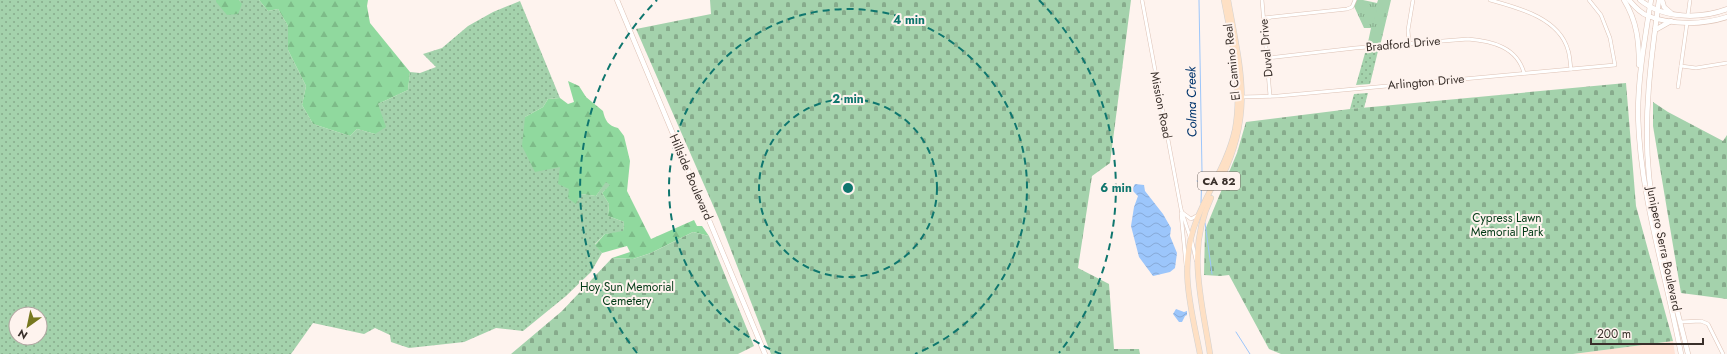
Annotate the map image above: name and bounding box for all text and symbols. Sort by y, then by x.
text: 4 min [893,11,925,29]
street label: Duval Drive [1254,18,1278,78]
street label: El Camino Real [1219,23,1245,101]
street label: Bradford Drive [1365,32,1441,56]
water label: Colma Creek [1181,66,1202,138]
street label: Mission Road [1146,70,1176,140]
street label: Arlington Drive [1387,70,1465,94]
text: 2 min [832,90,864,108]
street label: Hillside Boulevard [665,131,717,223]
road number: CA 82 [1198,172,1240,190]
text: 6 min [1100,179,1132,197]
centre of rings [841,181,855,195]
street label: Junipero Serra Boulevard [1642,183,1686,313]
park label: Cypress Lawn Memorial Park [1471,209,1544,241]
park label: Hoy Sun Memorial Cemetery [580,278,674,310]
north arrow [8,306,48,346]
scale bar [1591,320,1703,346]
text: N [15,325,31,343]
text: 200 m [1597,325,1631,343]

